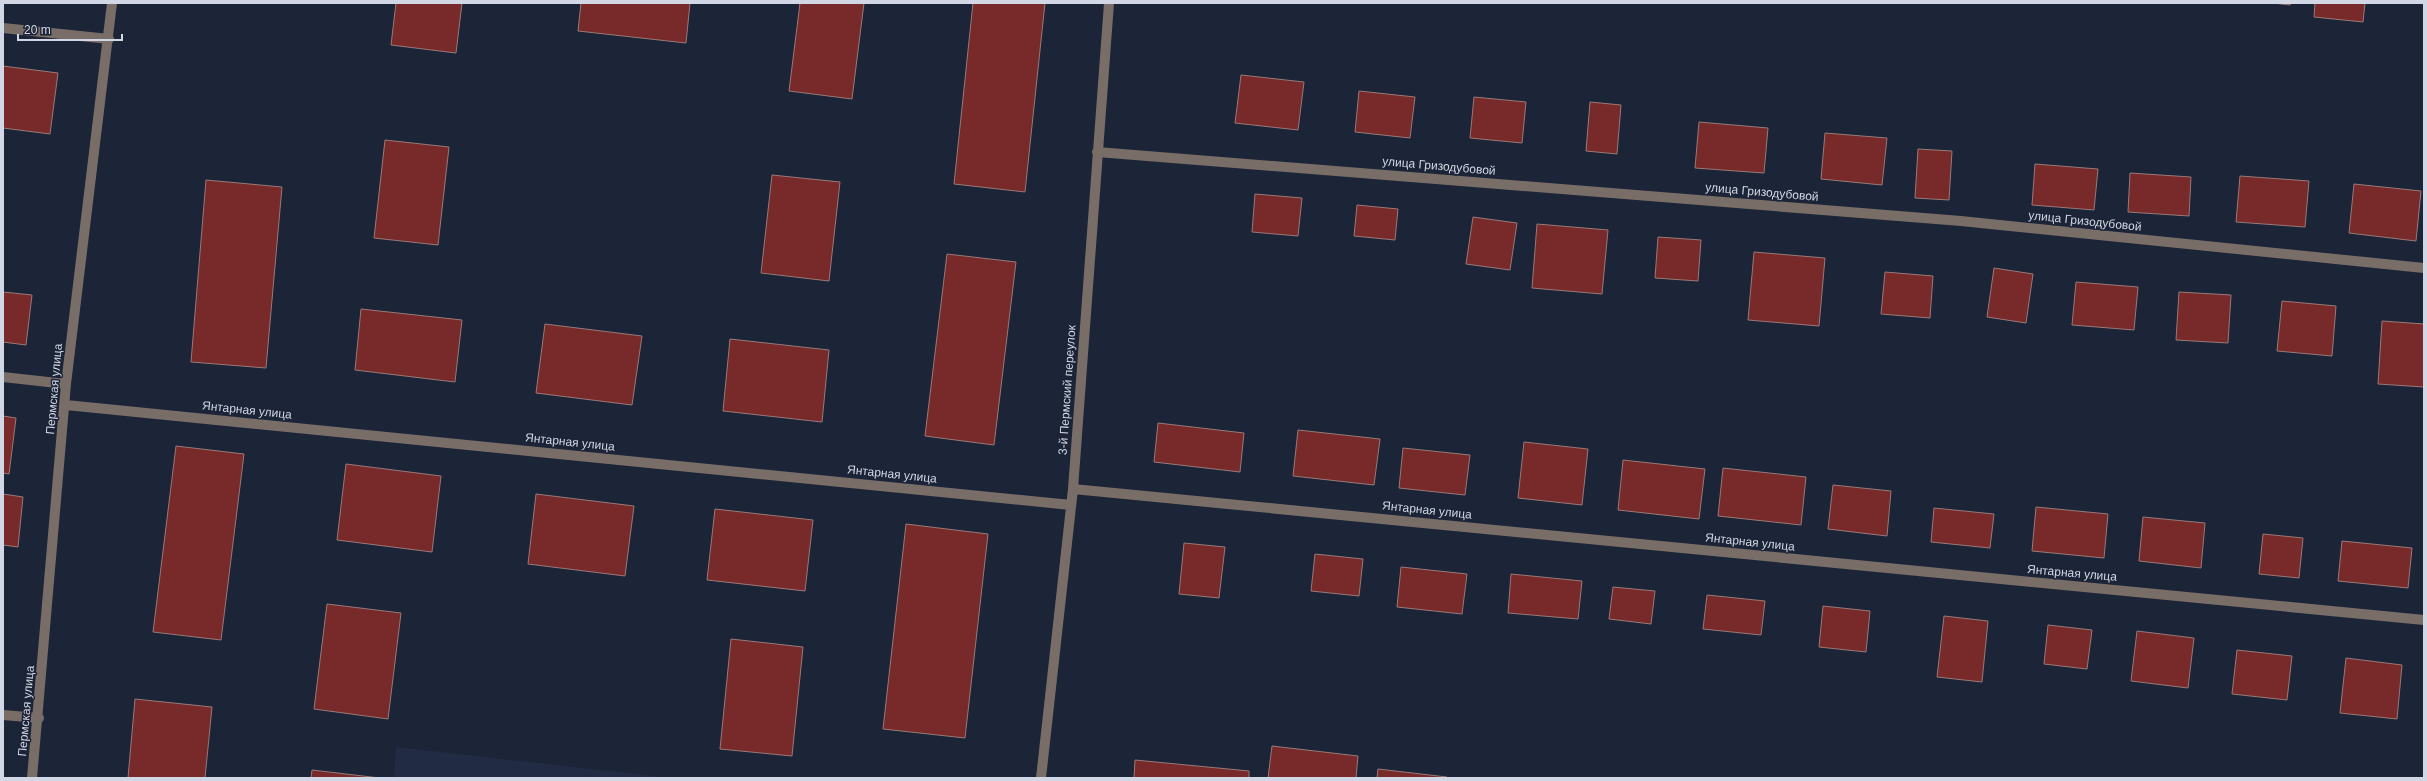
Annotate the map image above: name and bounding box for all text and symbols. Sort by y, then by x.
scale bar [18,16,122,42]
text: 20 m [24,23,51,37]
street label: улица Гризодубовой [1382,154,1496,178]
street label: улица Гризодубовой [1705,180,1819,204]
street label: улица Гризодубовой [2028,208,2142,234]
street label: 3-й Пермский переулок [1055,324,1079,455]
street label: Пермская улица [43,343,65,435]
street label: Янтарная улица [201,398,293,422]
street label: Янтарная улица [524,430,616,454]
street label: Янтарная улица [846,462,938,486]
street label: Янтарная улица [1381,498,1473,522]
street label: Янтарная улица [1704,530,1796,554]
street label: Янтарная улица [2026,562,2118,584]
street label: Пермская улица [15,665,37,757]

